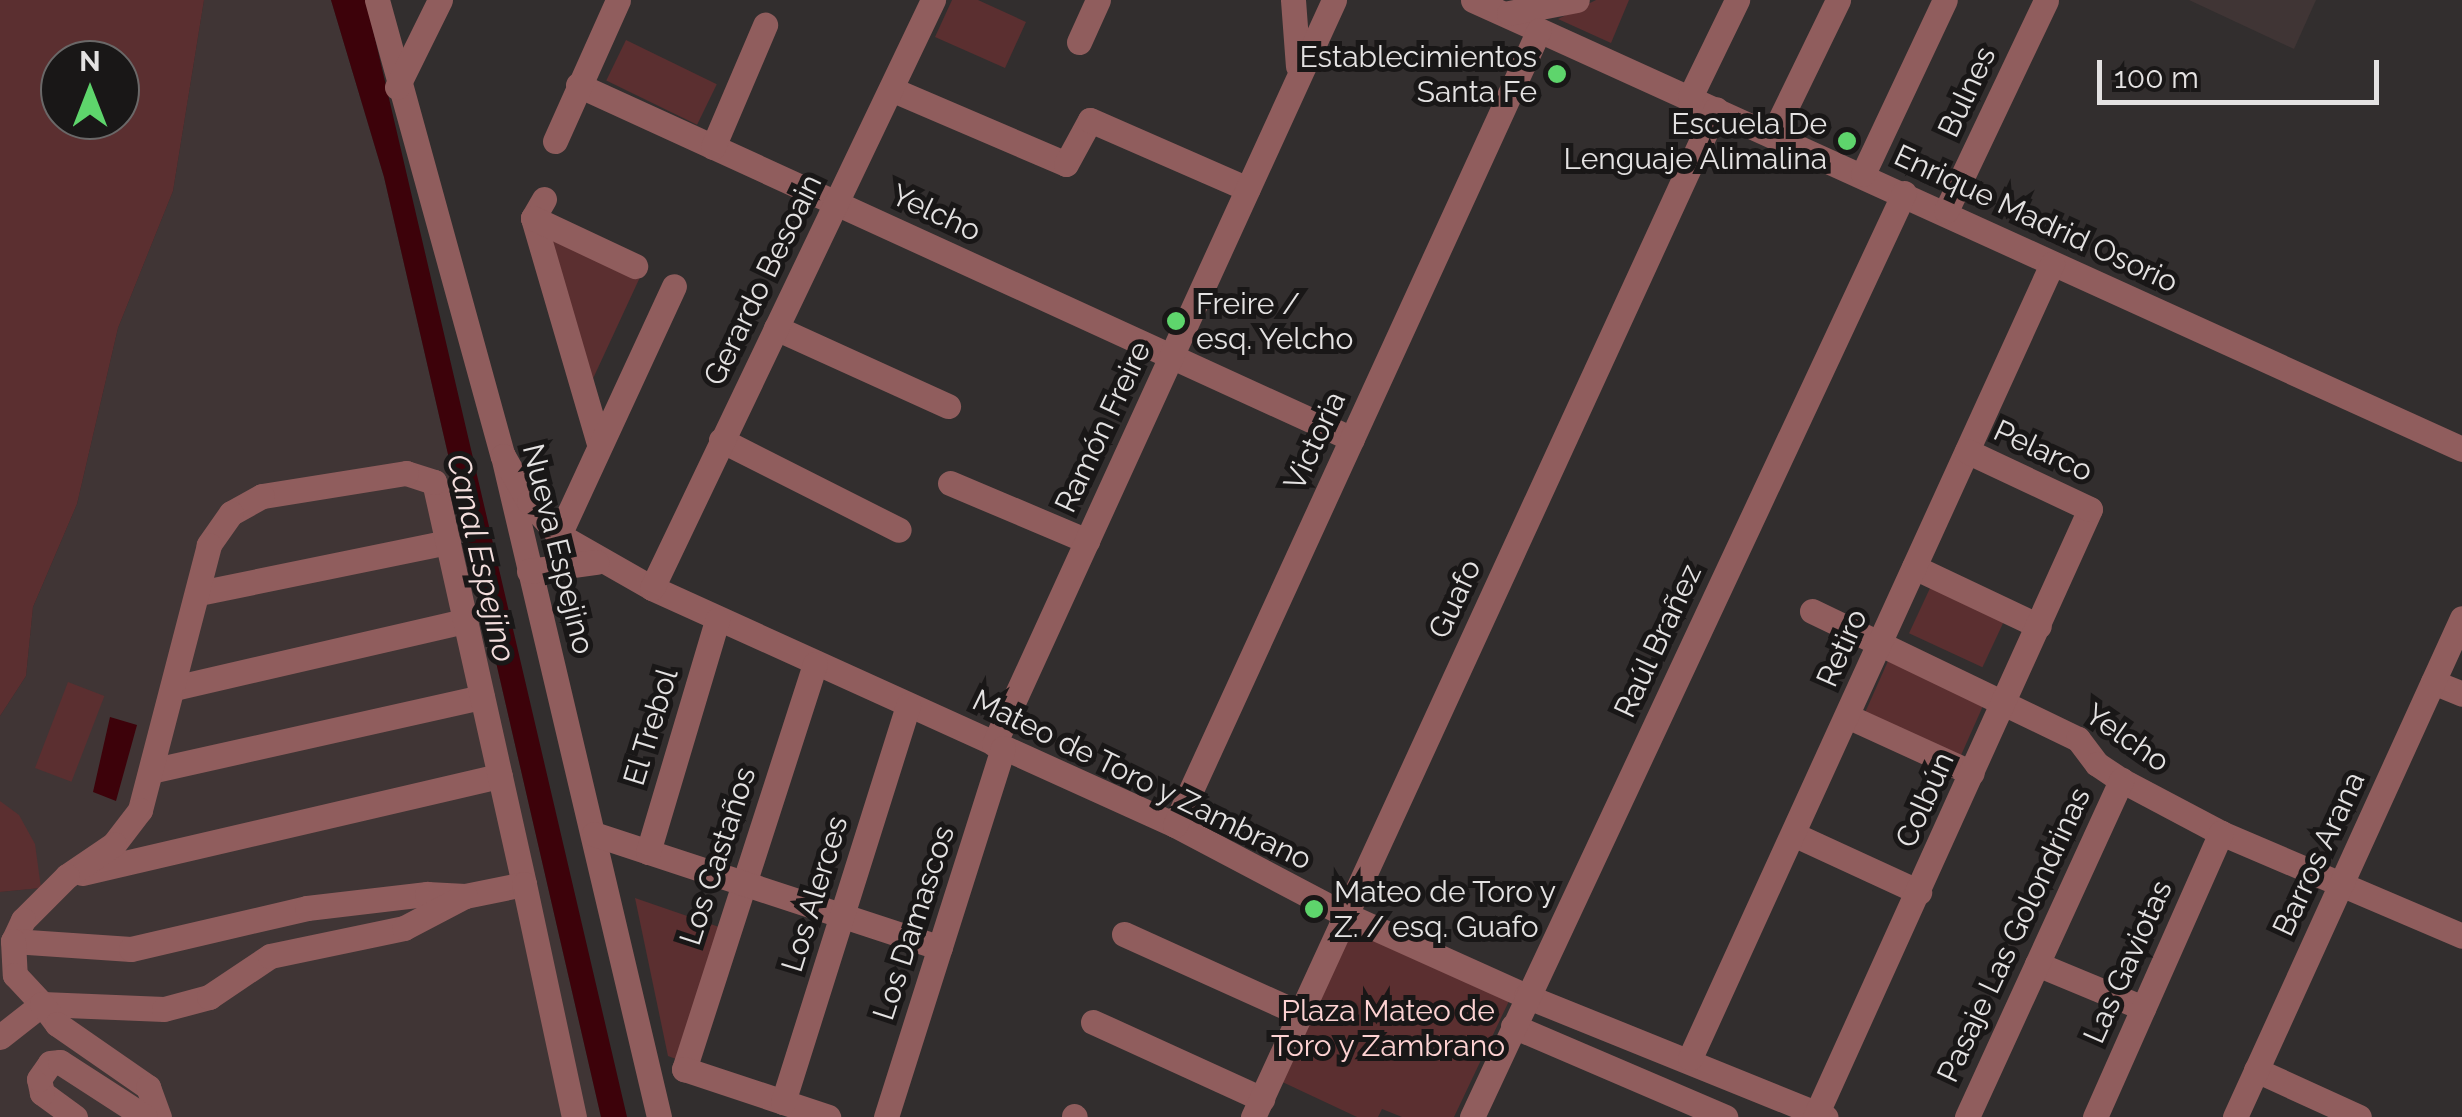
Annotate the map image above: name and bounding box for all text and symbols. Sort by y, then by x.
place label: Establecimientos Santa Fe [1299,39,1537,110]
north arrow [40,40,140,140]
scale bar [2102,40,2384,102]
street label: Bulnes [1930,41,2004,143]
text: N [79,45,101,78]
text: 100 m [2114,60,2199,95]
marker: Establecimientos Santa Fe [1546,63,1568,85]
place label: Escuela De Lenguaje Alimalina [1563,106,1827,176]
marker: Escuela De Lenguaje Alimalina [1836,130,1858,152]
street label: Enrique Madrid Osorio [1889,137,2183,301]
street label: Gerardo Besoain [696,169,830,391]
street label: Yelcho [886,177,986,249]
place label: Freire / esq. Yelcho [1196,286,1354,356]
marker: Freire / esq. Yelcho [1165,310,1187,332]
street label: Ramón Freire [1048,336,1158,518]
street label: Victoria [1277,386,1353,496]
street label: Pelarco [1988,413,2098,489]
street label: Nueva Espejino [515,440,601,658]
water label: Canal Espejino [438,450,524,666]
street label: Guafo [1421,554,1489,644]
street label: Raúl Brañez [1607,558,1709,724]
street label: Retiro [1809,604,1875,692]
street label: El Trebol [616,663,686,791]
street label: Mateo de Toro y Zambrano [966,682,1318,878]
street label: Yelcho [2078,696,2176,780]
street label: Colbún [1888,747,1962,853]
street label: Los Castaños [672,763,764,949]
street label: Barros Arana [2265,766,2373,942]
street label: Pasaje Las Golondrinas [1930,782,2098,1088]
street label: Los Alerces [774,811,856,977]
street label: Los Damascos [866,821,962,1025]
place label: Mateo de Toro y Z. / esq. Guafo [1334,874,1558,944]
street label: Las Gaviotas [2076,875,2180,1049]
marker: Mateo de Toro y Z. / esq. Guafo [1303,898,1325,920]
park label: Plaza Mateo de Toro y Zambrano [1270,993,1506,1064]

